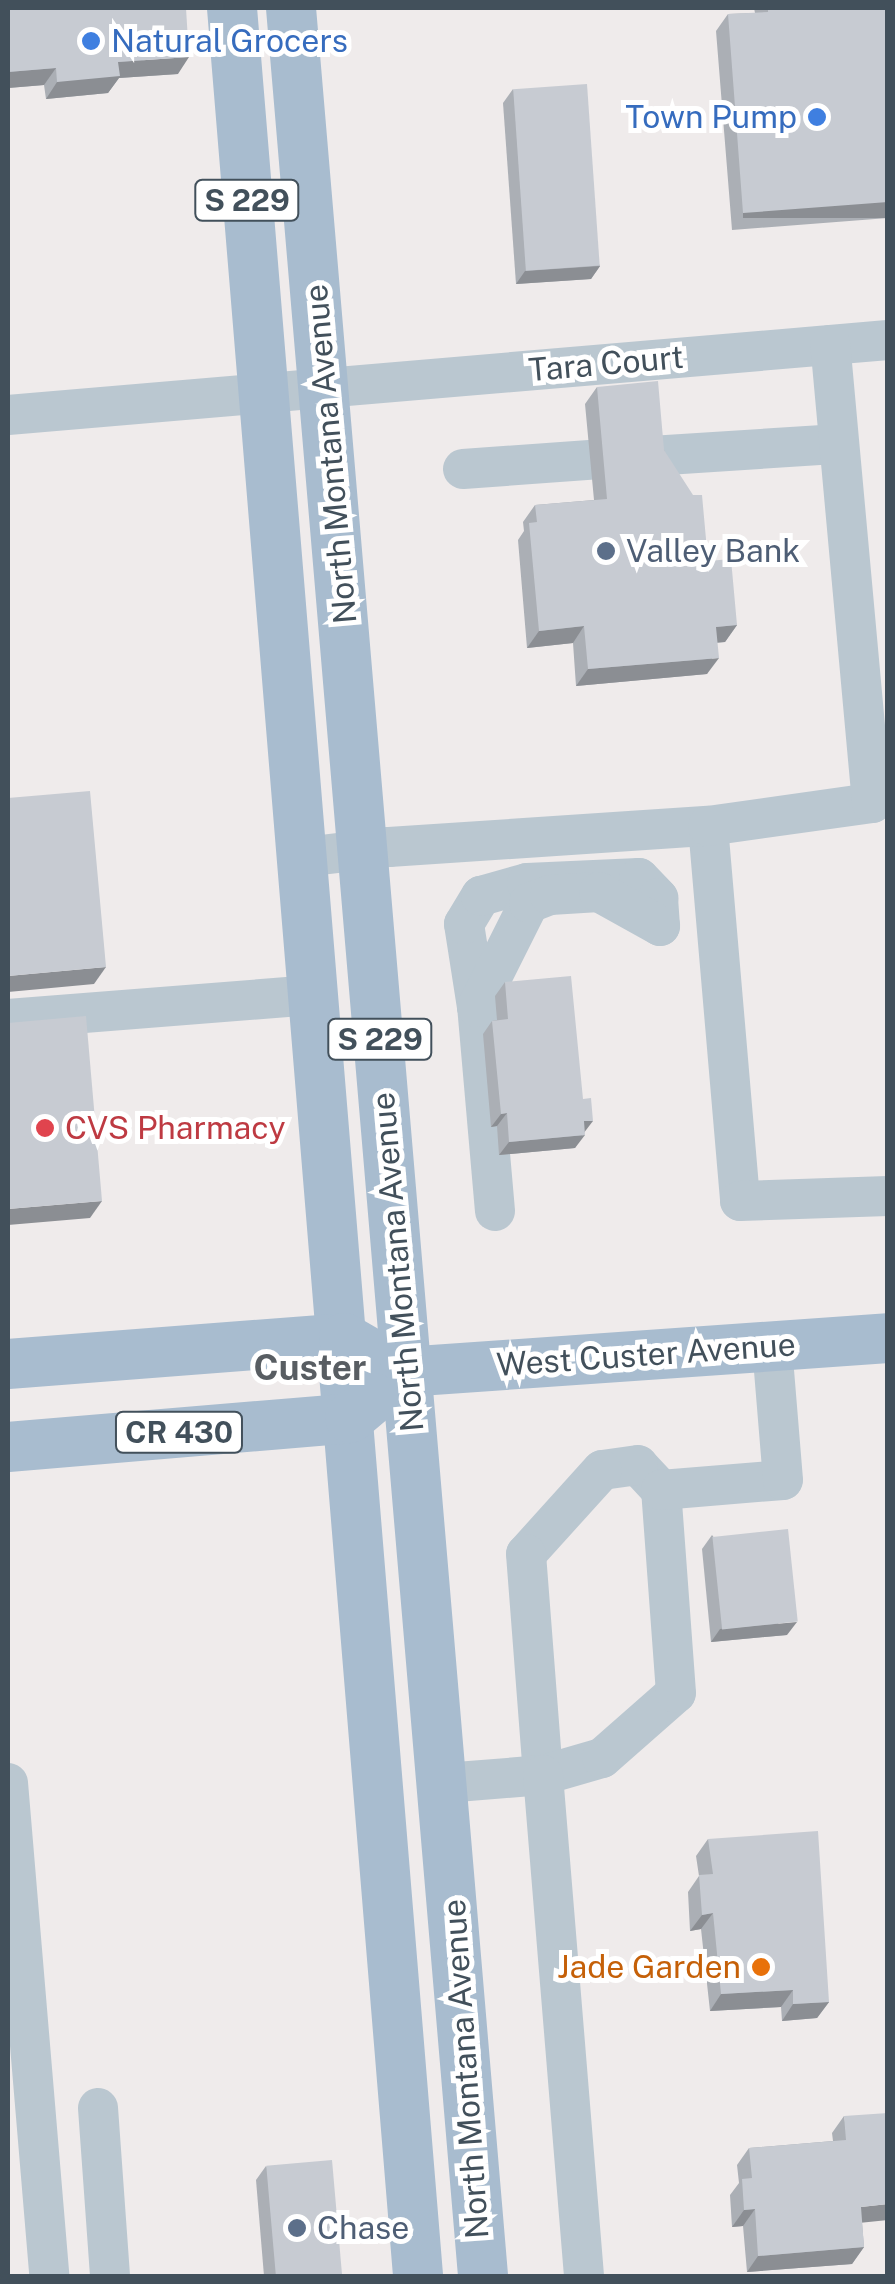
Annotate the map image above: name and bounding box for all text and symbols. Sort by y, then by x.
place label: Natural Grocers [111,22,348,60]
marker: Natural Grocers [80,30,102,52]
place label: Town Pump [625,98,797,136]
marker: Town Pump [806,106,828,128]
road number: S 229 [192,175,302,225]
street label: North Montana Avenue [297,283,365,625]
street label: Tara Court [527,338,685,390]
place label: Valley Bank [626,532,800,570]
marker: Valley Bank [595,540,617,562]
road number: S 229 [325,1014,435,1064]
street label: North Montana Avenue [364,1091,432,1433]
place label: CVS Pharmacy [65,1109,286,1147]
marker: CVS Pharmacy [34,1117,56,1139]
street label: West Custer Avenue [495,1325,797,1385]
district label: Custer [254,1347,366,1389]
road number: CR 430 [114,1407,244,1457]
street label: North Montana Avenue [435,1898,497,2240]
place label: Jade Garden [557,1948,741,1986]
marker: Jade Garden [750,1956,772,1978]
place label: Chase [317,2209,409,2247]
marker: Chase [286,2217,308,2239]

